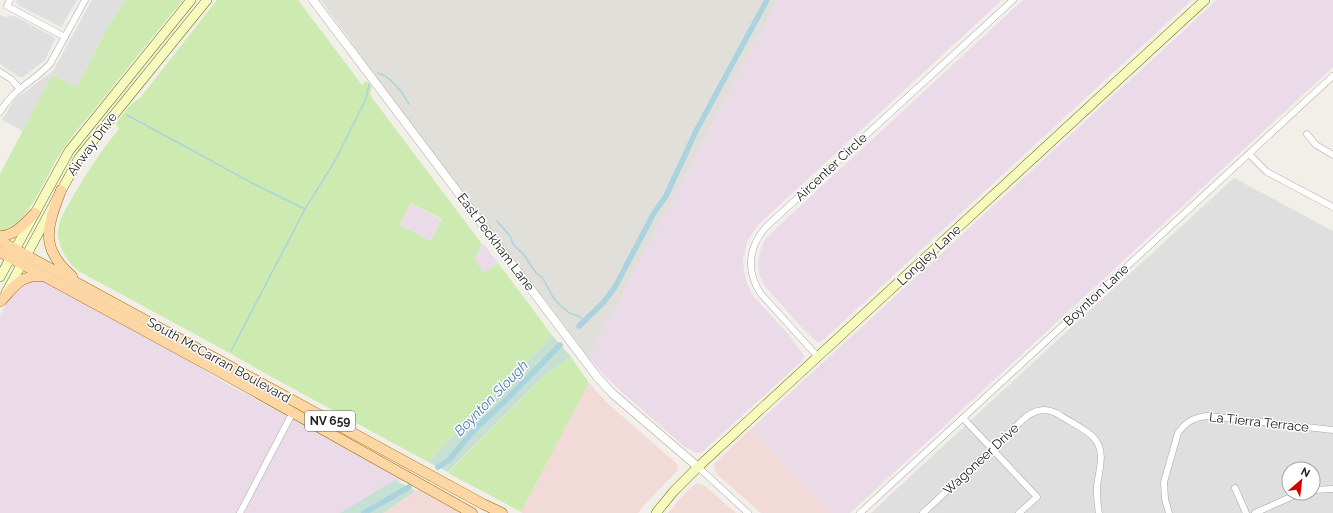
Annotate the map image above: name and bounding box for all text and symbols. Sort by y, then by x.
street label: Airway Drive [64,109,120,179]
street label: Aircenter Circle [792,130,870,204]
street label: East Peckham Lane [454,190,538,294]
street label: Longley Lane [894,221,964,288]
street label: Boynton Lane [1060,261,1132,329]
street label: South McCarran Boulevard [145,314,293,406]
water label: Boynton Slough [451,357,531,439]
street label: La Tierra Terrace [1208,409,1310,435]
road number: NV 659 [305,411,355,431]
street label: Wagoneer Drive [940,420,1022,498]
north arrow [1281,461,1321,501]
text: N [1299,465,1312,480]

